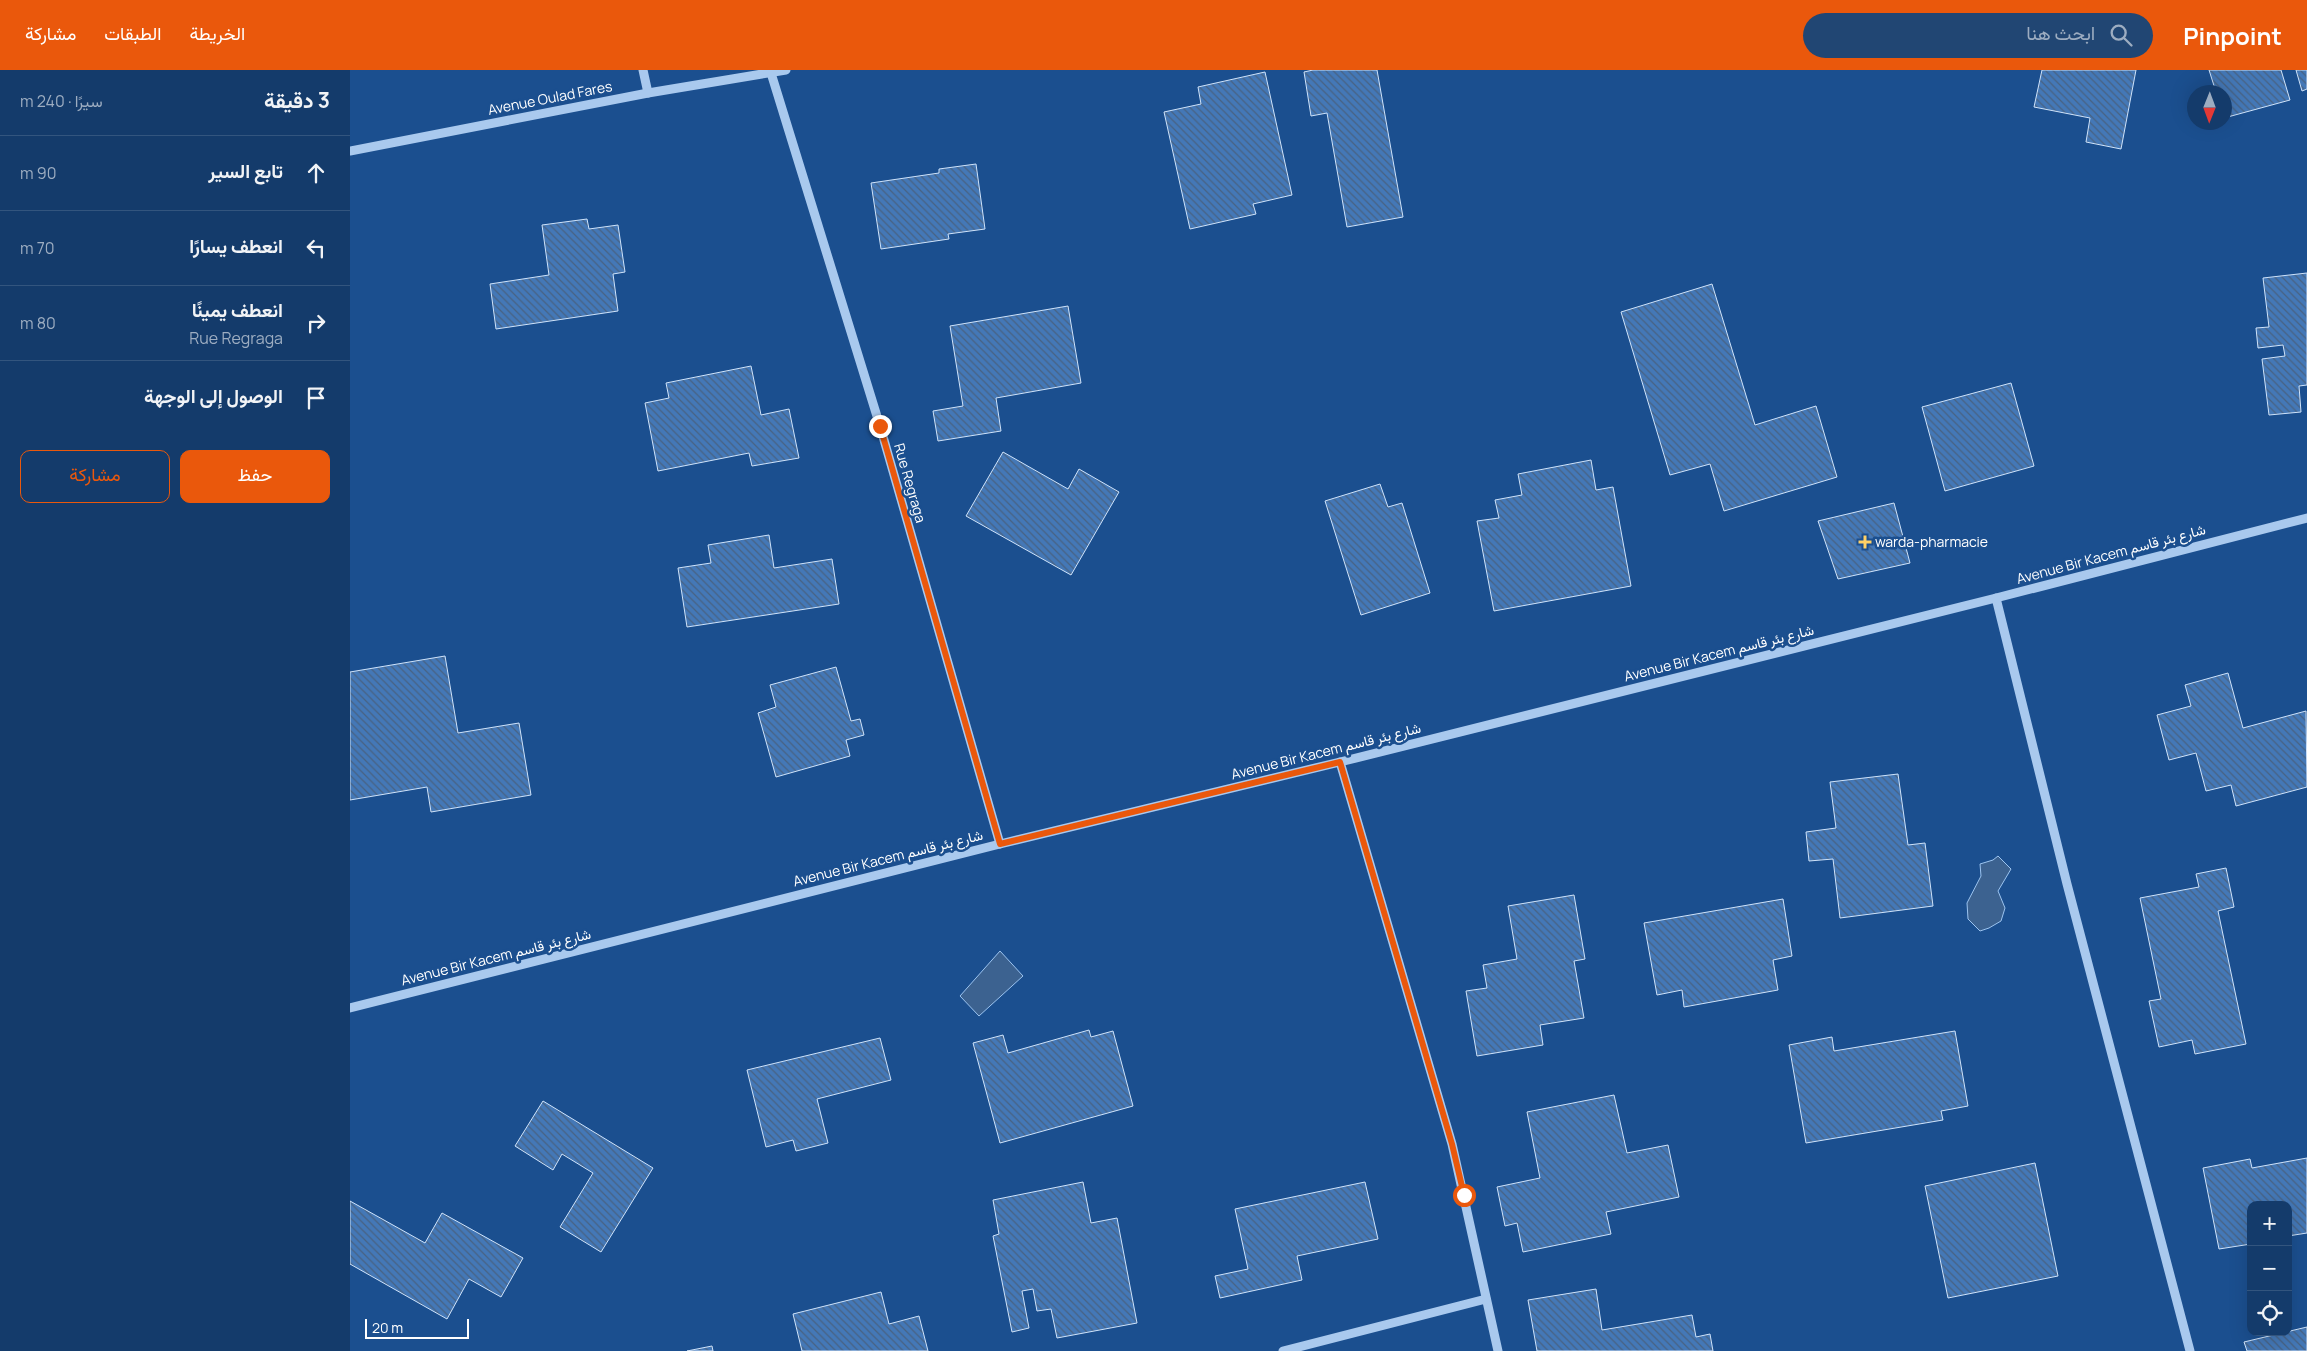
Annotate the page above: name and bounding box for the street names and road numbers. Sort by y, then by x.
street label: Avenue Oulad Fares [486,76,614,119]
street label: Rue Regraga [890,441,931,525]
street label: Avenue Bir Kacem شارع بئر قاسم [2014,519,2208,590]
street label: Avenue Bir Kacem شارع بئر قاسم [1622,620,1816,687]
street label: Avenue Bir Kacem شارع بئر قاسم [1229,718,1423,785]
street label: Avenue Bir Kacem شارع بئر قاسم [791,825,985,892]
street label: Avenue Bir Kacem شارع بئر قاسم [399,924,593,991]

